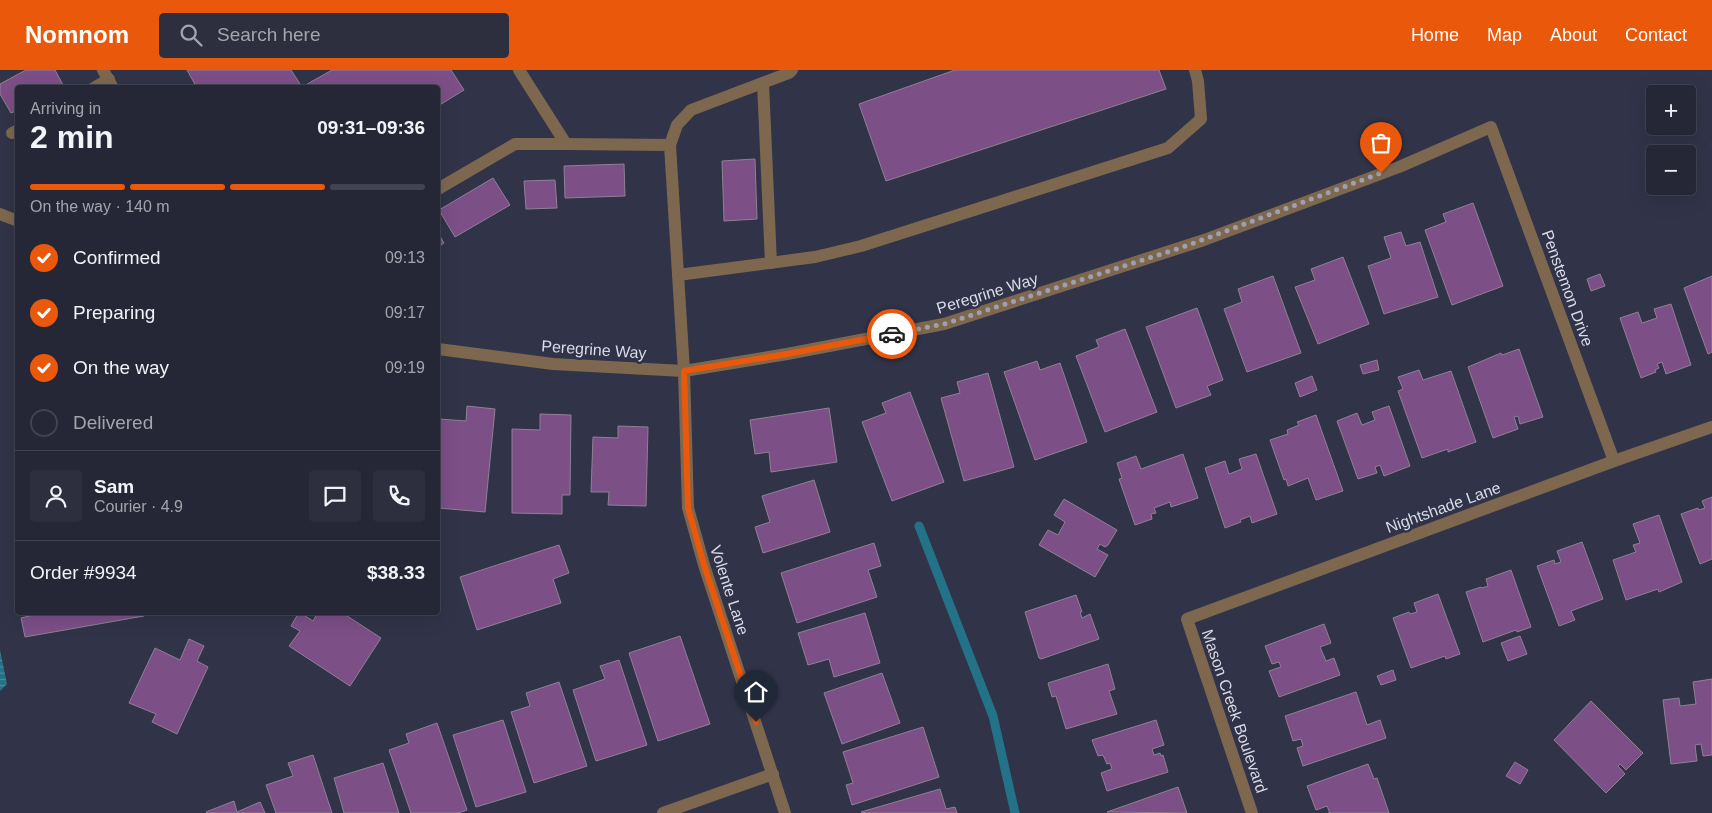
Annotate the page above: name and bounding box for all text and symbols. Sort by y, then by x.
search box [159,13,509,58]
text: Nomnom [25,21,129,48]
icon: search [177,21,205,49]
text: Search here [217,24,321,45]
text: Home [1411,25,1459,45]
text: Map [1487,25,1522,45]
text: About [1550,25,1597,45]
text: Contact [1625,25,1687,45]
map controls [1646,85,1696,195]
button: + [1646,85,1696,135]
text: Arriving in [30,100,101,117]
text: 09:31–09:36 [317,117,425,138]
text: 2 min [30,119,114,155]
pin [1360,122,1402,173]
icon: bag [1367,129,1395,157]
button: − [1646,145,1696,195]
text: On the way · 140 m [30,198,170,215]
street label: Penstemon Drive [1539,228,1597,349]
icon: check [30,244,58,272]
text: Confirmed [73,247,161,268]
text: 09:13 [385,249,425,266]
street label: Peregrine Way [934,270,1040,317]
icon: check [30,299,58,327]
text: Preparing [73,302,155,323]
text: 09:17 [385,304,425,321]
courier [867,309,917,359]
icon: car [878,320,906,348]
street label: Peregrine Way [541,337,647,362]
icon: check [30,354,58,382]
text: On the way [73,357,169,378]
text: 09:19 [385,359,425,376]
text: Delivered [73,412,153,433]
button: person [30,470,82,522]
button: chat [309,470,361,522]
button: phone [373,470,425,522]
text: Sam [94,476,134,497]
street label: Nightshade Lane [1383,479,1503,536]
text: Courier · 4.9 [94,498,183,515]
street label: Volente Lane [707,543,752,637]
text: Order #9934 [30,562,137,583]
text: $38.33 [367,562,425,583]
street label: Mason Creek Boulevard [1199,627,1271,795]
pin [735,671,777,722]
icon: home [742,678,770,706]

